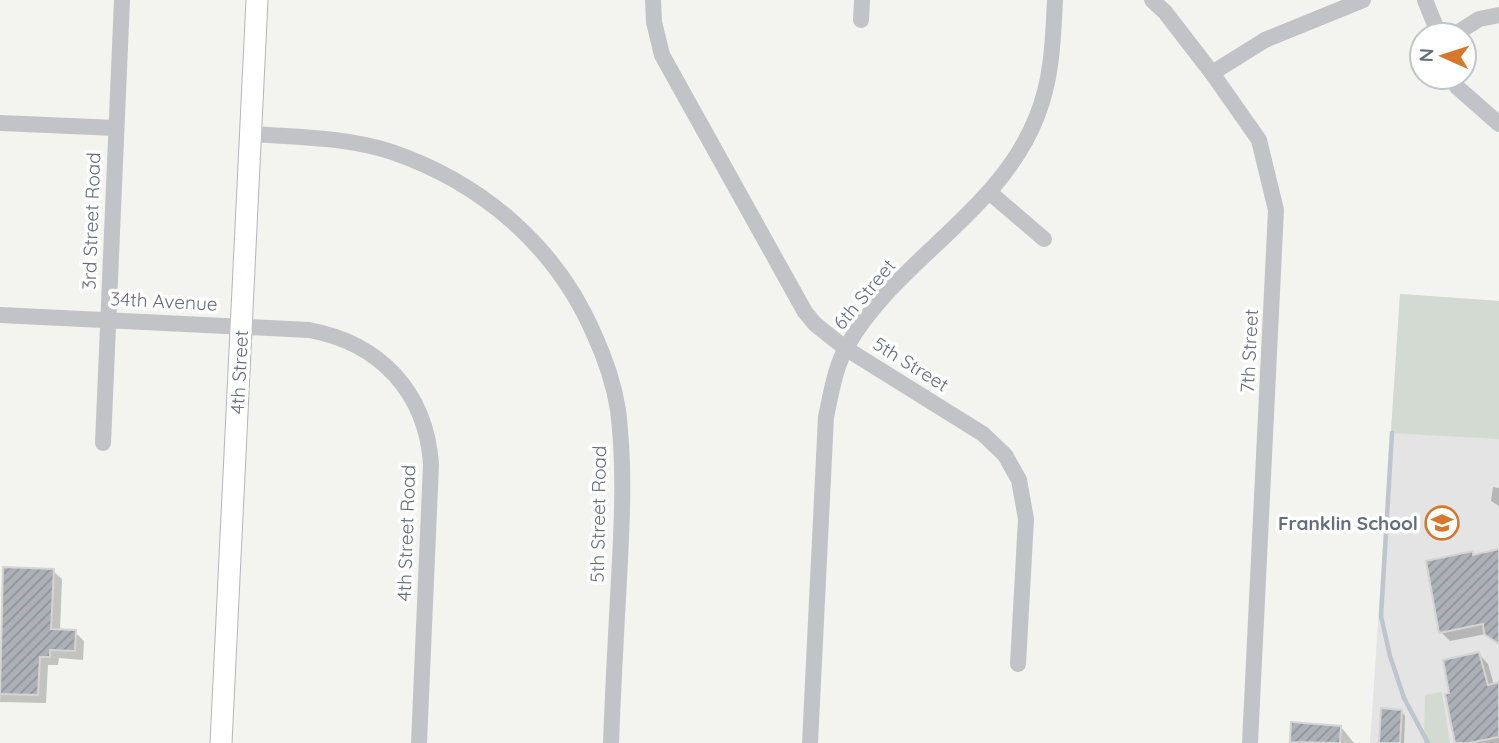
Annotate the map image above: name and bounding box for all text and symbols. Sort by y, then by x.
north arrow [1408,21,1478,91]
text: N [1414,48,1438,63]
street label: 3rd Street Road [77,152,105,290]
street label: 6th Street [828,254,900,334]
street label: 34th Avenue [110,286,218,316]
street label: 7th Street [1235,308,1263,394]
street label: 4th Street [225,329,253,415]
street label: 5th Street [869,331,953,397]
street label: 5th Street Road [585,445,611,583]
street label: 4th Street Road [392,464,420,602]
school or university icon: Franklin School [1423,504,1461,542]
place label: Franklin School [1278,511,1418,535]

